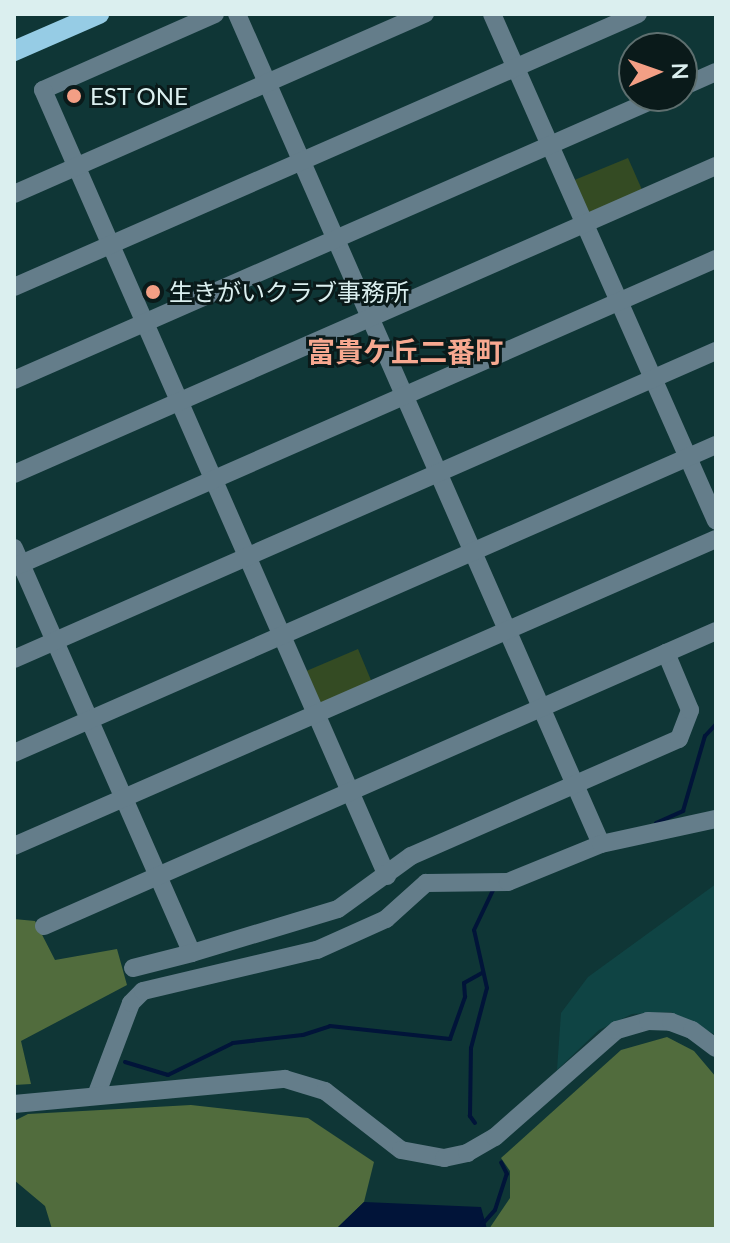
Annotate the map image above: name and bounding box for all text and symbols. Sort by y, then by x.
north arrow [618,32,698,112]
text: N [667,62,694,80]
place label: EST ONE [90,82,189,110]
marker: EST ONE [65,87,83,105]
place label: 生きがいクラブ事務所 [169,278,409,306]
marker: 生きがいクラブ事務所 [144,283,162,301]
district label: 富貴ケ丘二番町 [307,334,503,368]

